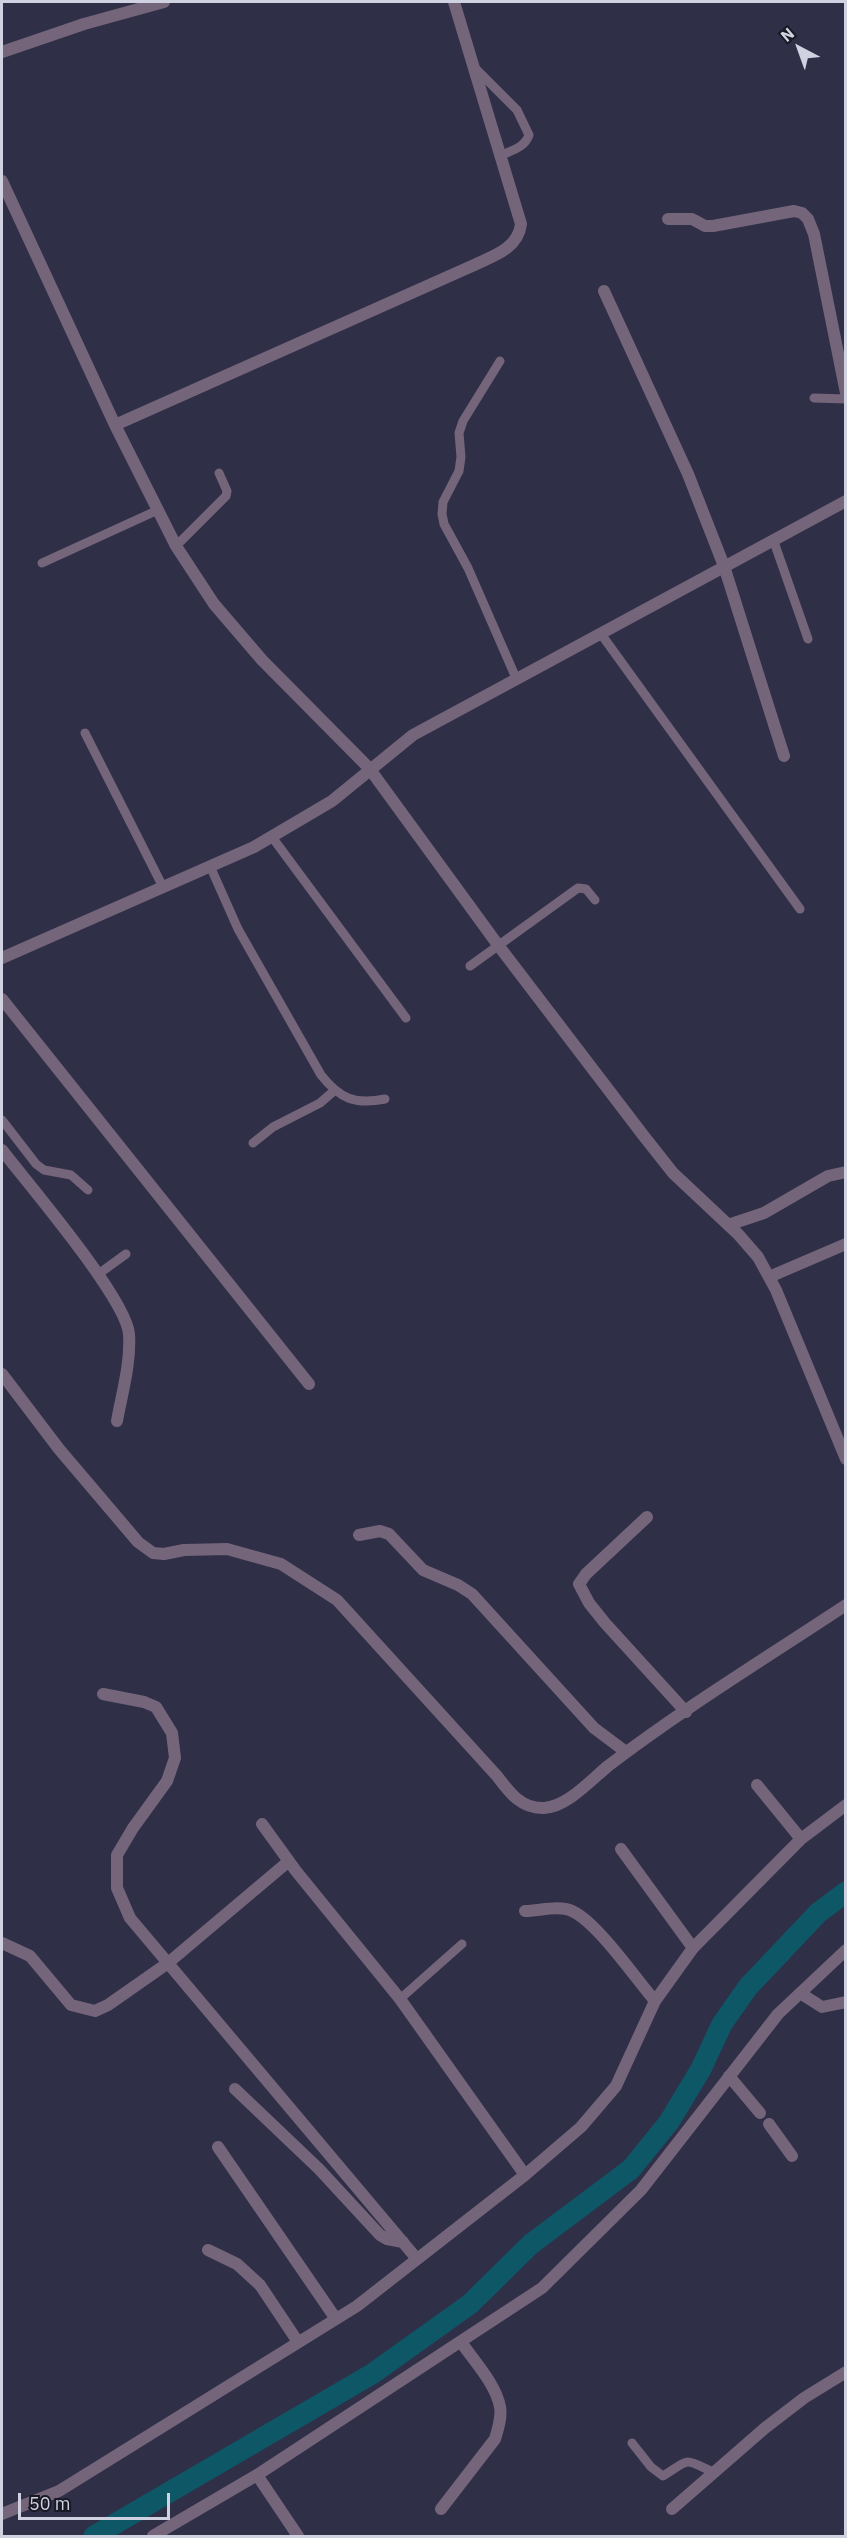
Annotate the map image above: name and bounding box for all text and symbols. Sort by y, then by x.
north arrow [769,18,829,78]
text: N [776,23,798,46]
scale bar [21,2481,172,2519]
text: 50 m [29,2492,71,2515]

